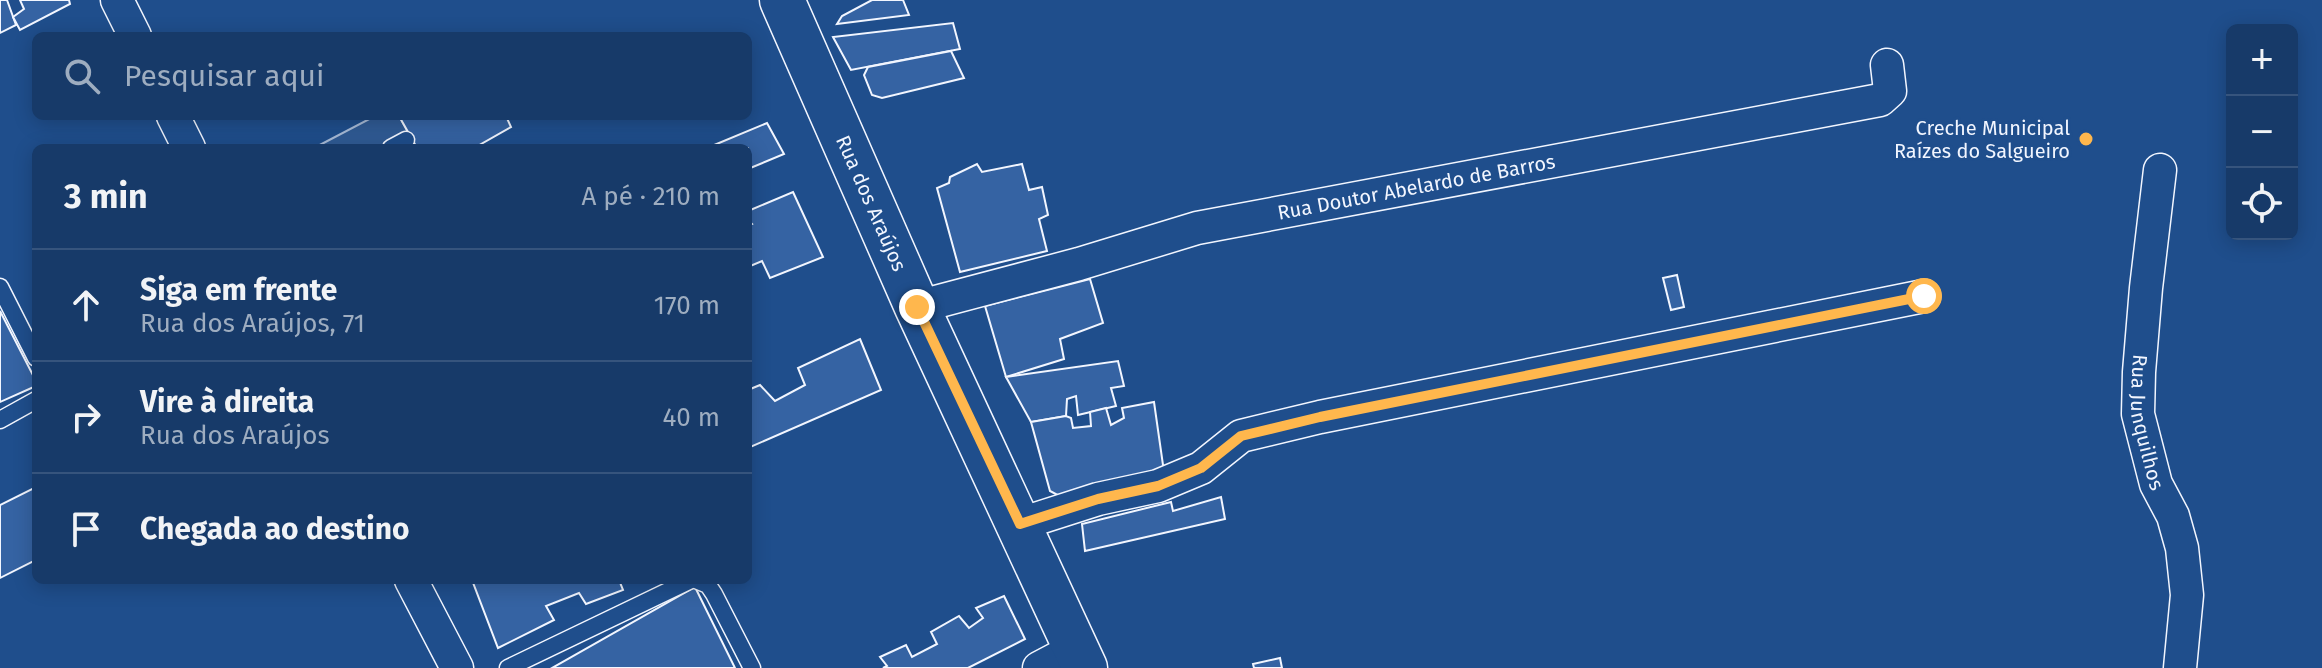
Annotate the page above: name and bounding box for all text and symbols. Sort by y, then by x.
map controls [2226,24,2298,240]
button: + [2226,24,2298,96]
search box [32,32,752,120]
icon: search [60,54,104,98]
text: Pesquisar aqui [124,58,325,94]
button: − [2226,96,2298,168]
place label: Creche Municipal Raízes do Salgueiro [1894,116,2070,163]
marker: Creche Municipal Raízes do Salgueiro [2077,130,2095,148]
street label: Rua dos Araújos [831,132,912,275]
street label: Rua Doutor Abelardo de Barros [1275,149,1557,225]
button: locate [2226,168,2298,240]
text: 3 min [64,176,148,217]
text: A pé · 210 m [581,181,720,212]
text: Siga em frente [140,272,337,308]
route start [1906,278,1942,314]
icon: ahead [64,283,108,327]
route end [899,289,935,325]
text: 170 m [654,290,720,321]
text: Rua dos Araújos, 71 [140,308,365,339]
street label: Rua Junquilhos [2126,353,2169,494]
text: Vire à direita [140,384,314,420]
icon: right [64,395,108,439]
text: 40 m [662,402,720,433]
text: Rua dos Araújos [140,420,330,451]
icon: arrive [64,507,108,551]
text: Chegada ao destino [140,511,410,547]

